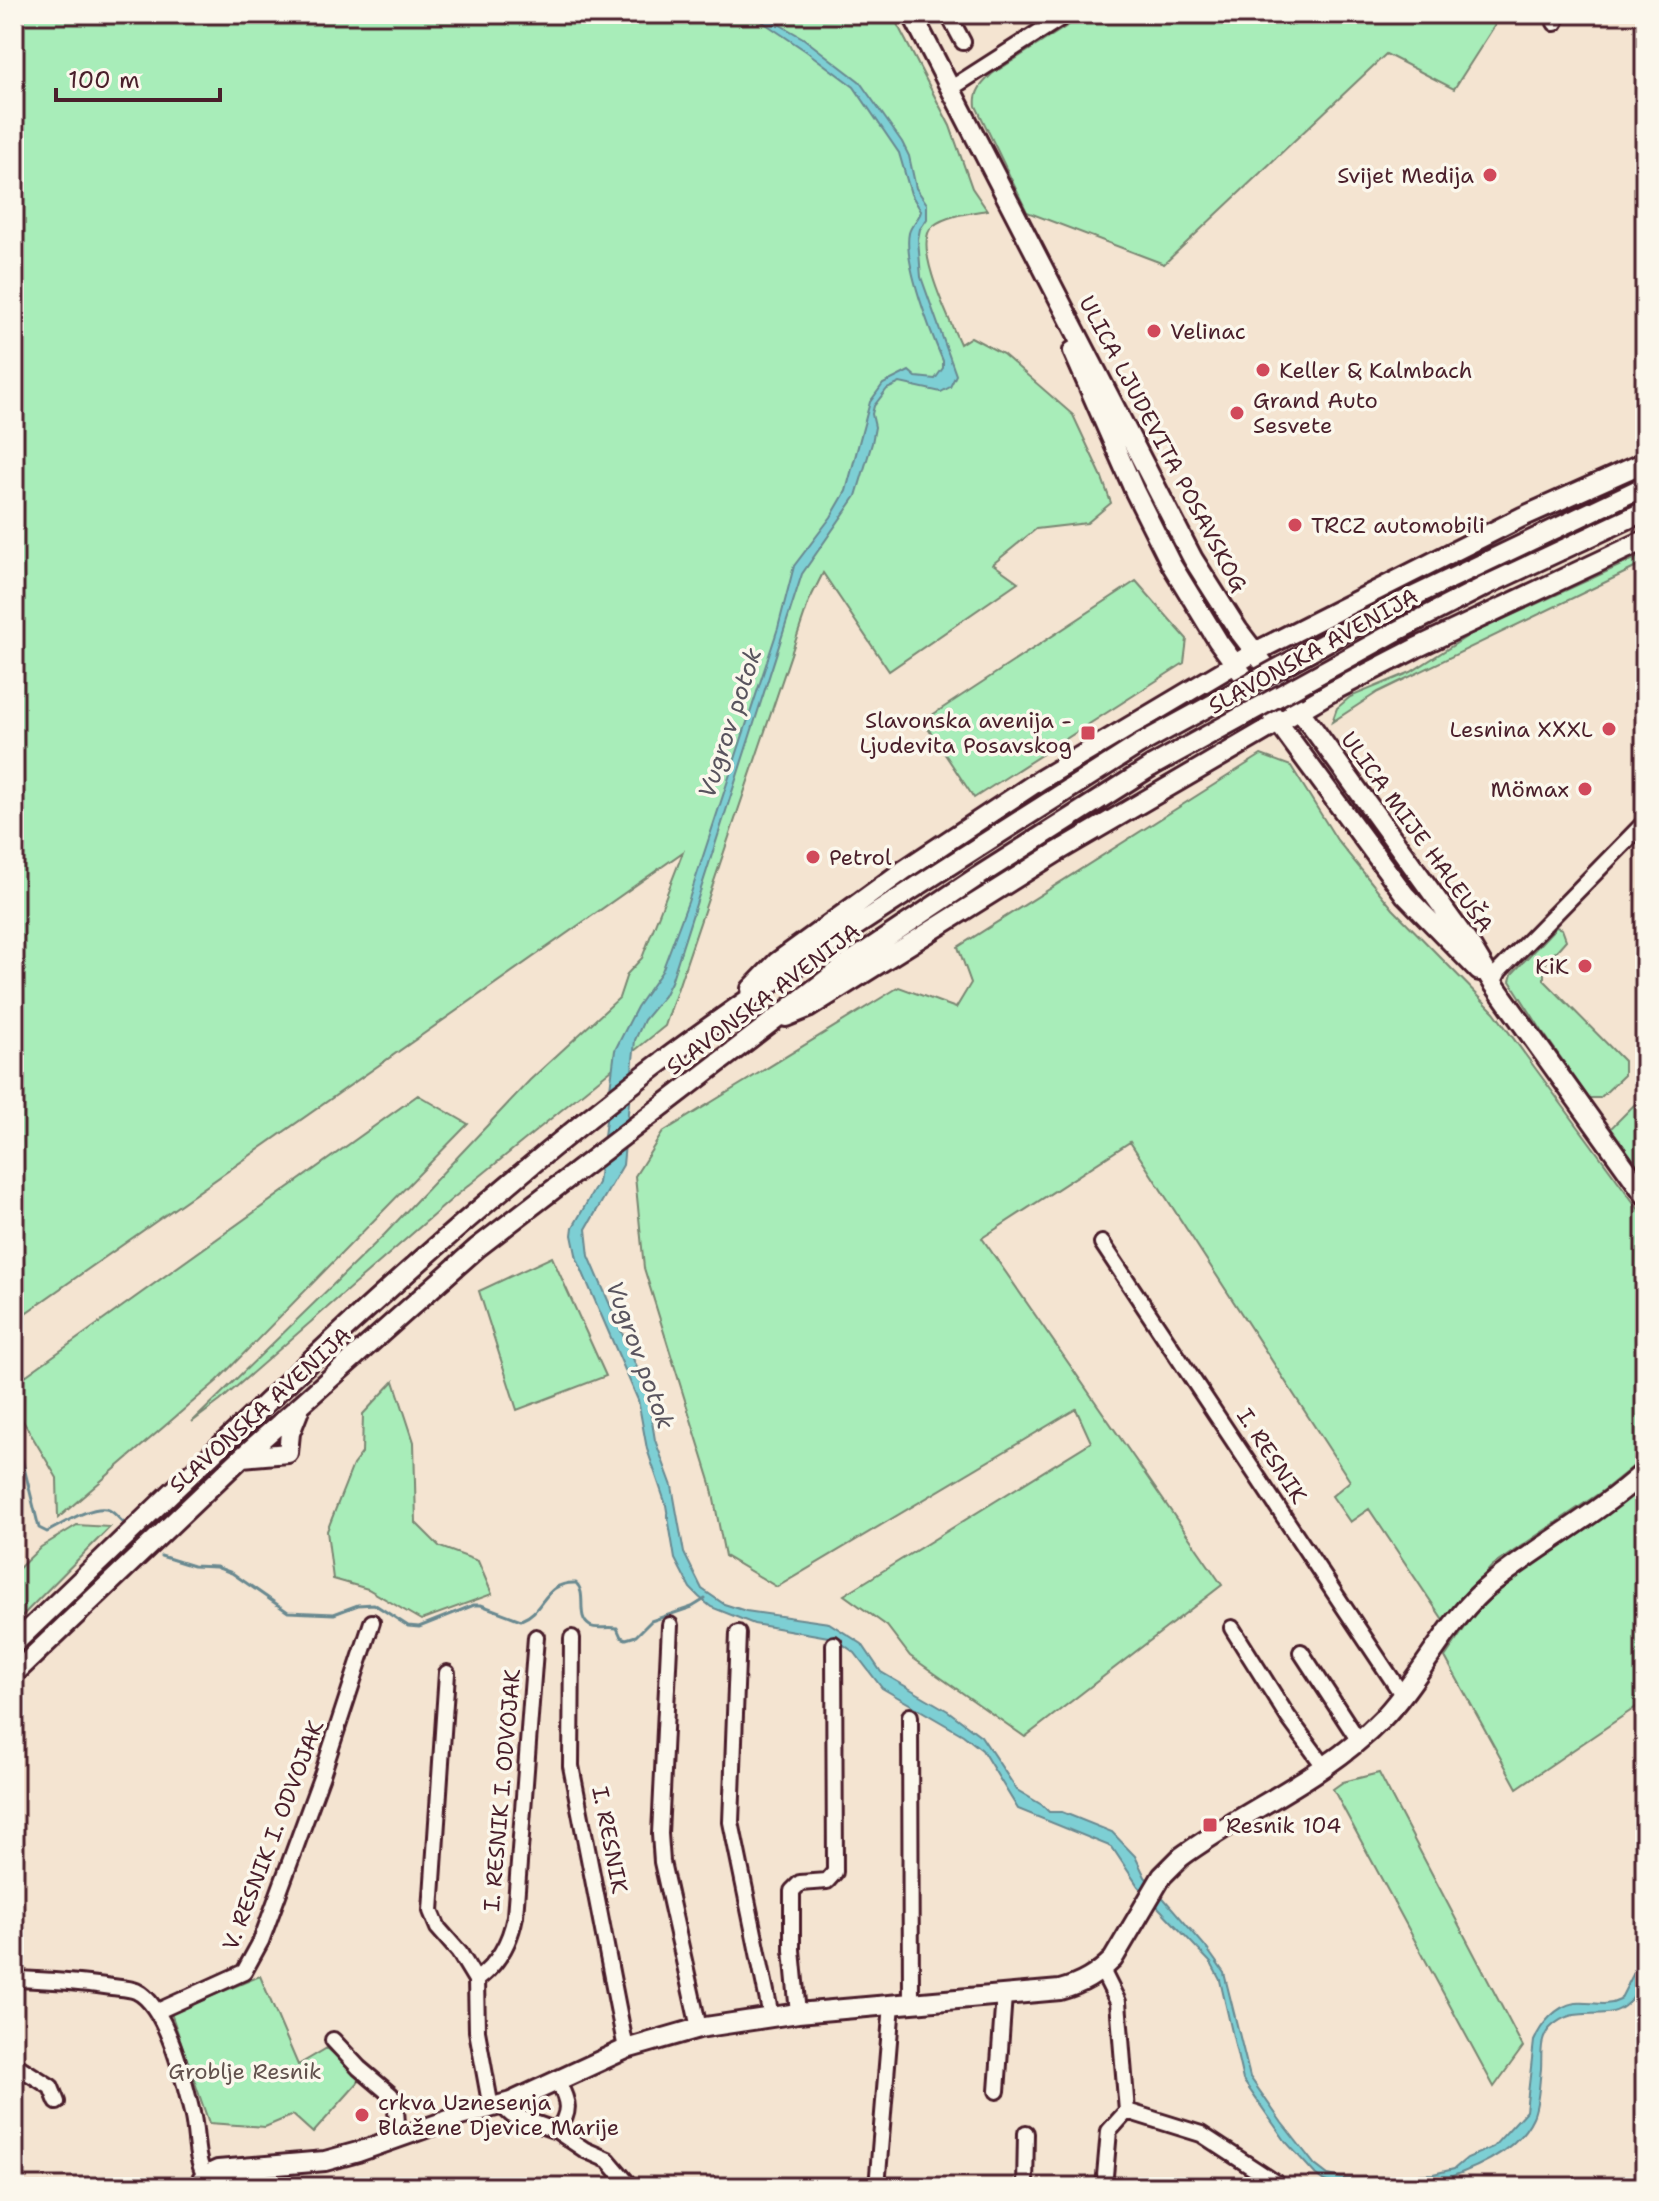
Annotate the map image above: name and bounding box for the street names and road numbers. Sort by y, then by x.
street label: ULICA LJUDEVITA POSAVSKOG [1072,291,1254,598]
street label: SLAVONSKA AVENIJA [1203,581,1423,721]
street label: ULICA MIJE HALEUŠA [1334,726,1500,938]
street label: SLAVONSKA AVENIJA [660,917,866,1081]
street label: SLAVONSKA AVENIJA [163,1320,357,1500]
street label: I. RESNIK [1230,1403,1314,1509]
street label: I. RESNIK I. ODVOJAK [477,1667,527,1913]
street label: V. RESNIK I. ODVOJAK [216,1716,330,1954]
street label: I. RESNIK [585,1784,635,1896]

